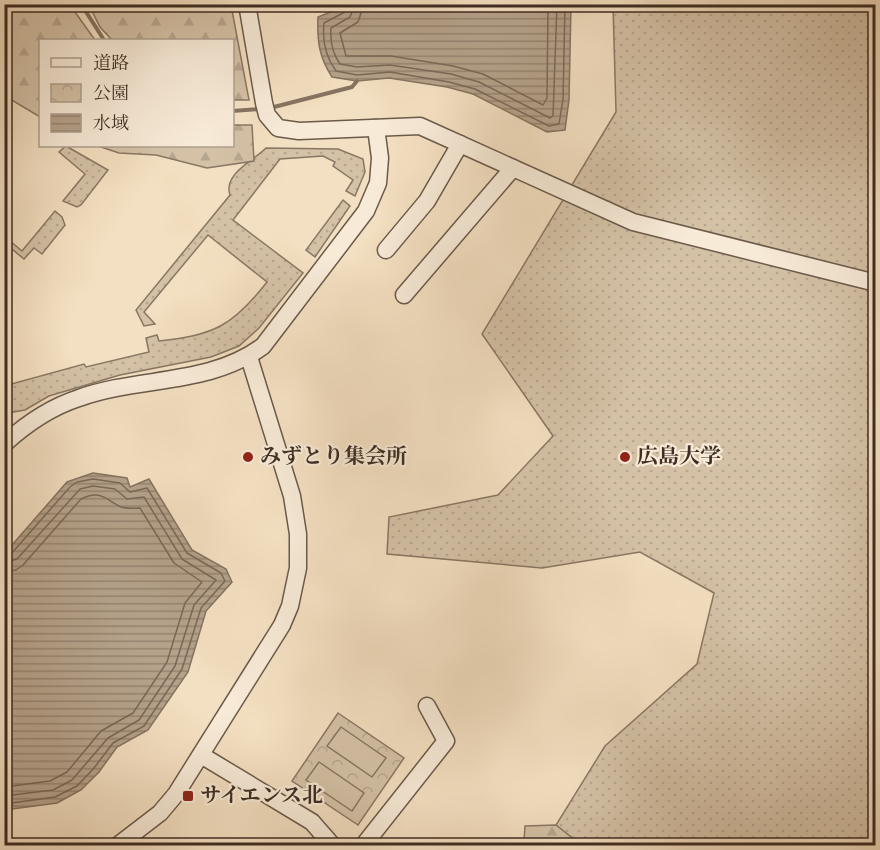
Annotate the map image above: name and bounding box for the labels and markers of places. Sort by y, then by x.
place label: みずとり集会所 [260,444,407,471]
place label: 広島大学 [637,444,721,471]
marker: みずとり集会所 [241,450,255,464]
marker: 広島大学 [618,450,632,464]
place label: サイエンス北 [200,783,323,810]
marker: サイエンス北 [181,789,195,803]

